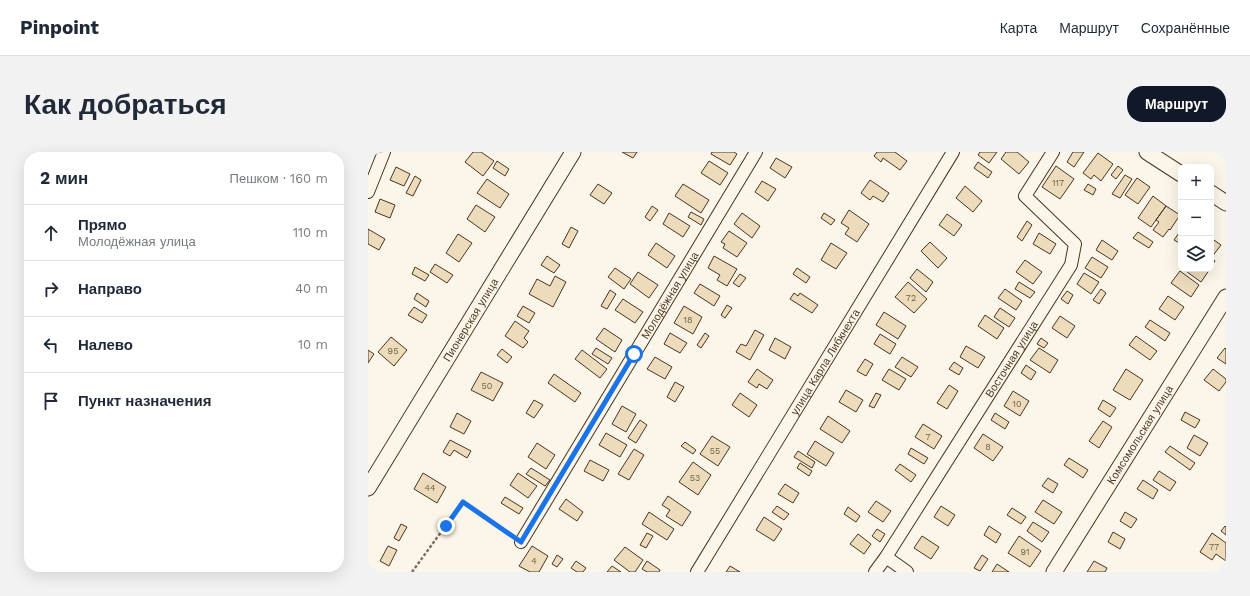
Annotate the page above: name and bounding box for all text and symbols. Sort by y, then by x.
text: Pinpoint [20,16,99,39]
text: Карта [1000,20,1037,36]
text: Маршрут [1059,20,1119,36]
text: Сохранённые [1141,20,1230,36]
button: Маршрут [1127,86,1226,122]
text: Как добраться [24,88,227,121]
map controls [1178,164,1214,272]
button: + [1178,164,1214,200]
text: 2 мин [40,168,88,188]
text: Пешком · 160 m [230,171,328,186]
house number: 117 [1052,178,1064,188]
button: − [1178,200,1214,236]
text: Прямо [78,216,127,234]
icon: ahead [40,222,62,244]
text: 110 m [293,225,328,240]
text: Молодёжная улица [78,234,196,249]
button: layers [1178,236,1214,272]
street label: Молодёжная улица [639,249,702,342]
street label: Пионерская улица [441,275,502,364]
icon: right [40,278,62,300]
text: Направо [78,280,142,298]
text: 40 m [295,281,328,296]
house number: 72 [906,293,916,303]
street label: улица Карла Либкнехта [788,306,863,417]
house number: 18 [683,315,693,325]
street label: Восточная улица [983,318,1041,400]
icon: left [40,334,62,356]
text: Налево [78,336,133,354]
text: 10 m [298,337,328,352]
route start [625,345,643,363]
house number: 95 [388,346,398,356]
house number: 50 [482,381,493,391]
street label: Комсомольская улица [1105,382,1177,487]
icon: arrive [40,390,62,412]
text: Пункт назначения [78,392,211,410]
house number: 10 [1012,399,1022,409]
house number: 7 [925,432,931,442]
house number: 8 [985,442,991,452]
house number: 55 [710,446,720,456]
house number: 53 [690,473,700,483]
house number: 44 [425,483,436,493]
route end [437,517,455,535]
house number: 77 [1209,542,1219,552]
house number: 91 [1020,547,1030,557]
house number: 4 [531,556,537,566]

